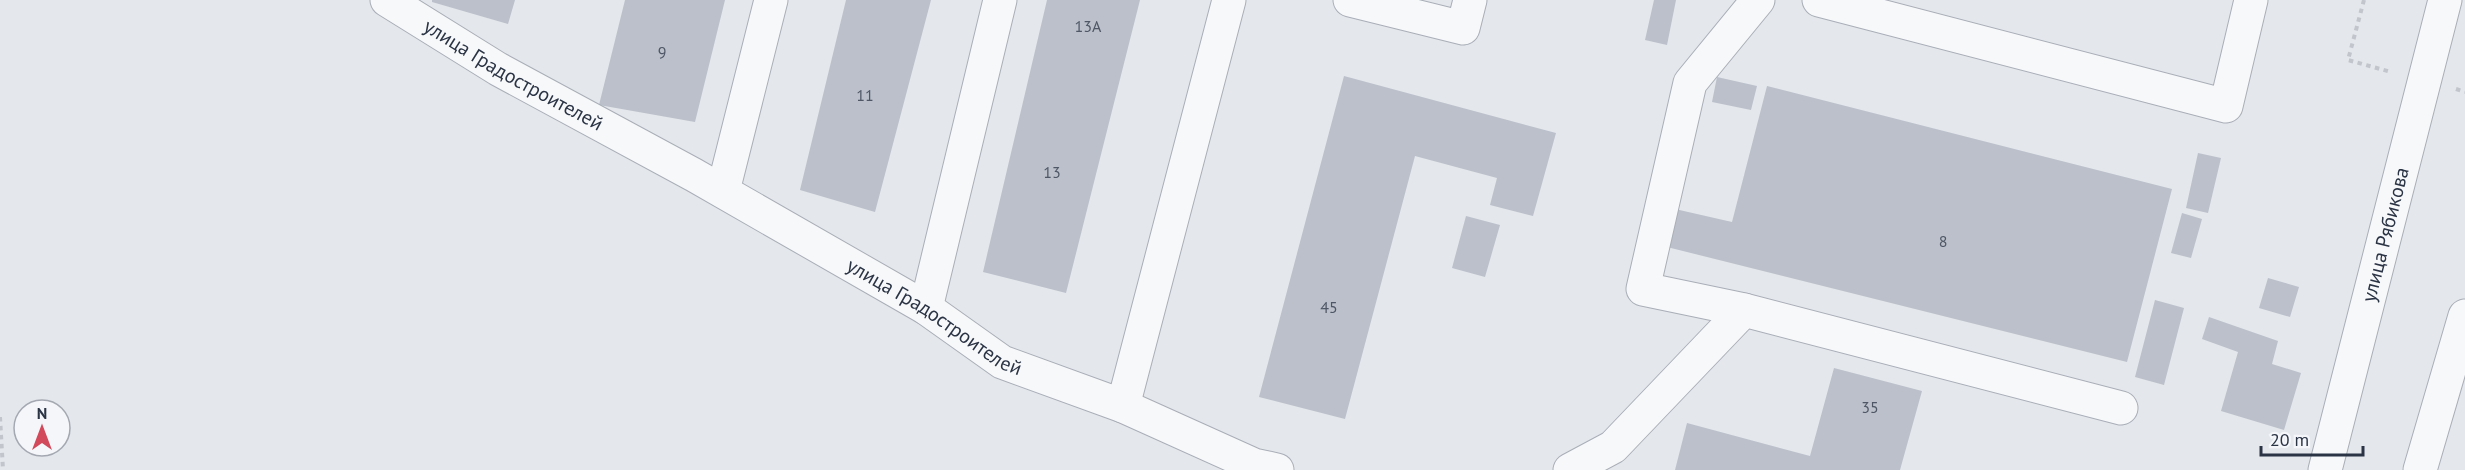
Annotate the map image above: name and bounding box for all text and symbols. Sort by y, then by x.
street label: улица Градостроителей [419,13,608,136]
house number: 13А [1075,16,1102,36]
house number: 9 [658,42,666,62]
house number: 11 [856,85,874,105]
house number: 13 [1043,162,1061,182]
street label: улица Рябикова [2355,164,2415,305]
house number: 8 [1939,231,1947,251]
street label: улица Градостроителей [842,252,1025,381]
house number: 45 [1320,297,1338,317]
house number: 35 [1861,397,1879,417]
north arrow [12,398,72,458]
text: N [37,403,47,423]
scale bar [2261,419,2363,457]
text: 20 m [2270,428,2309,451]

